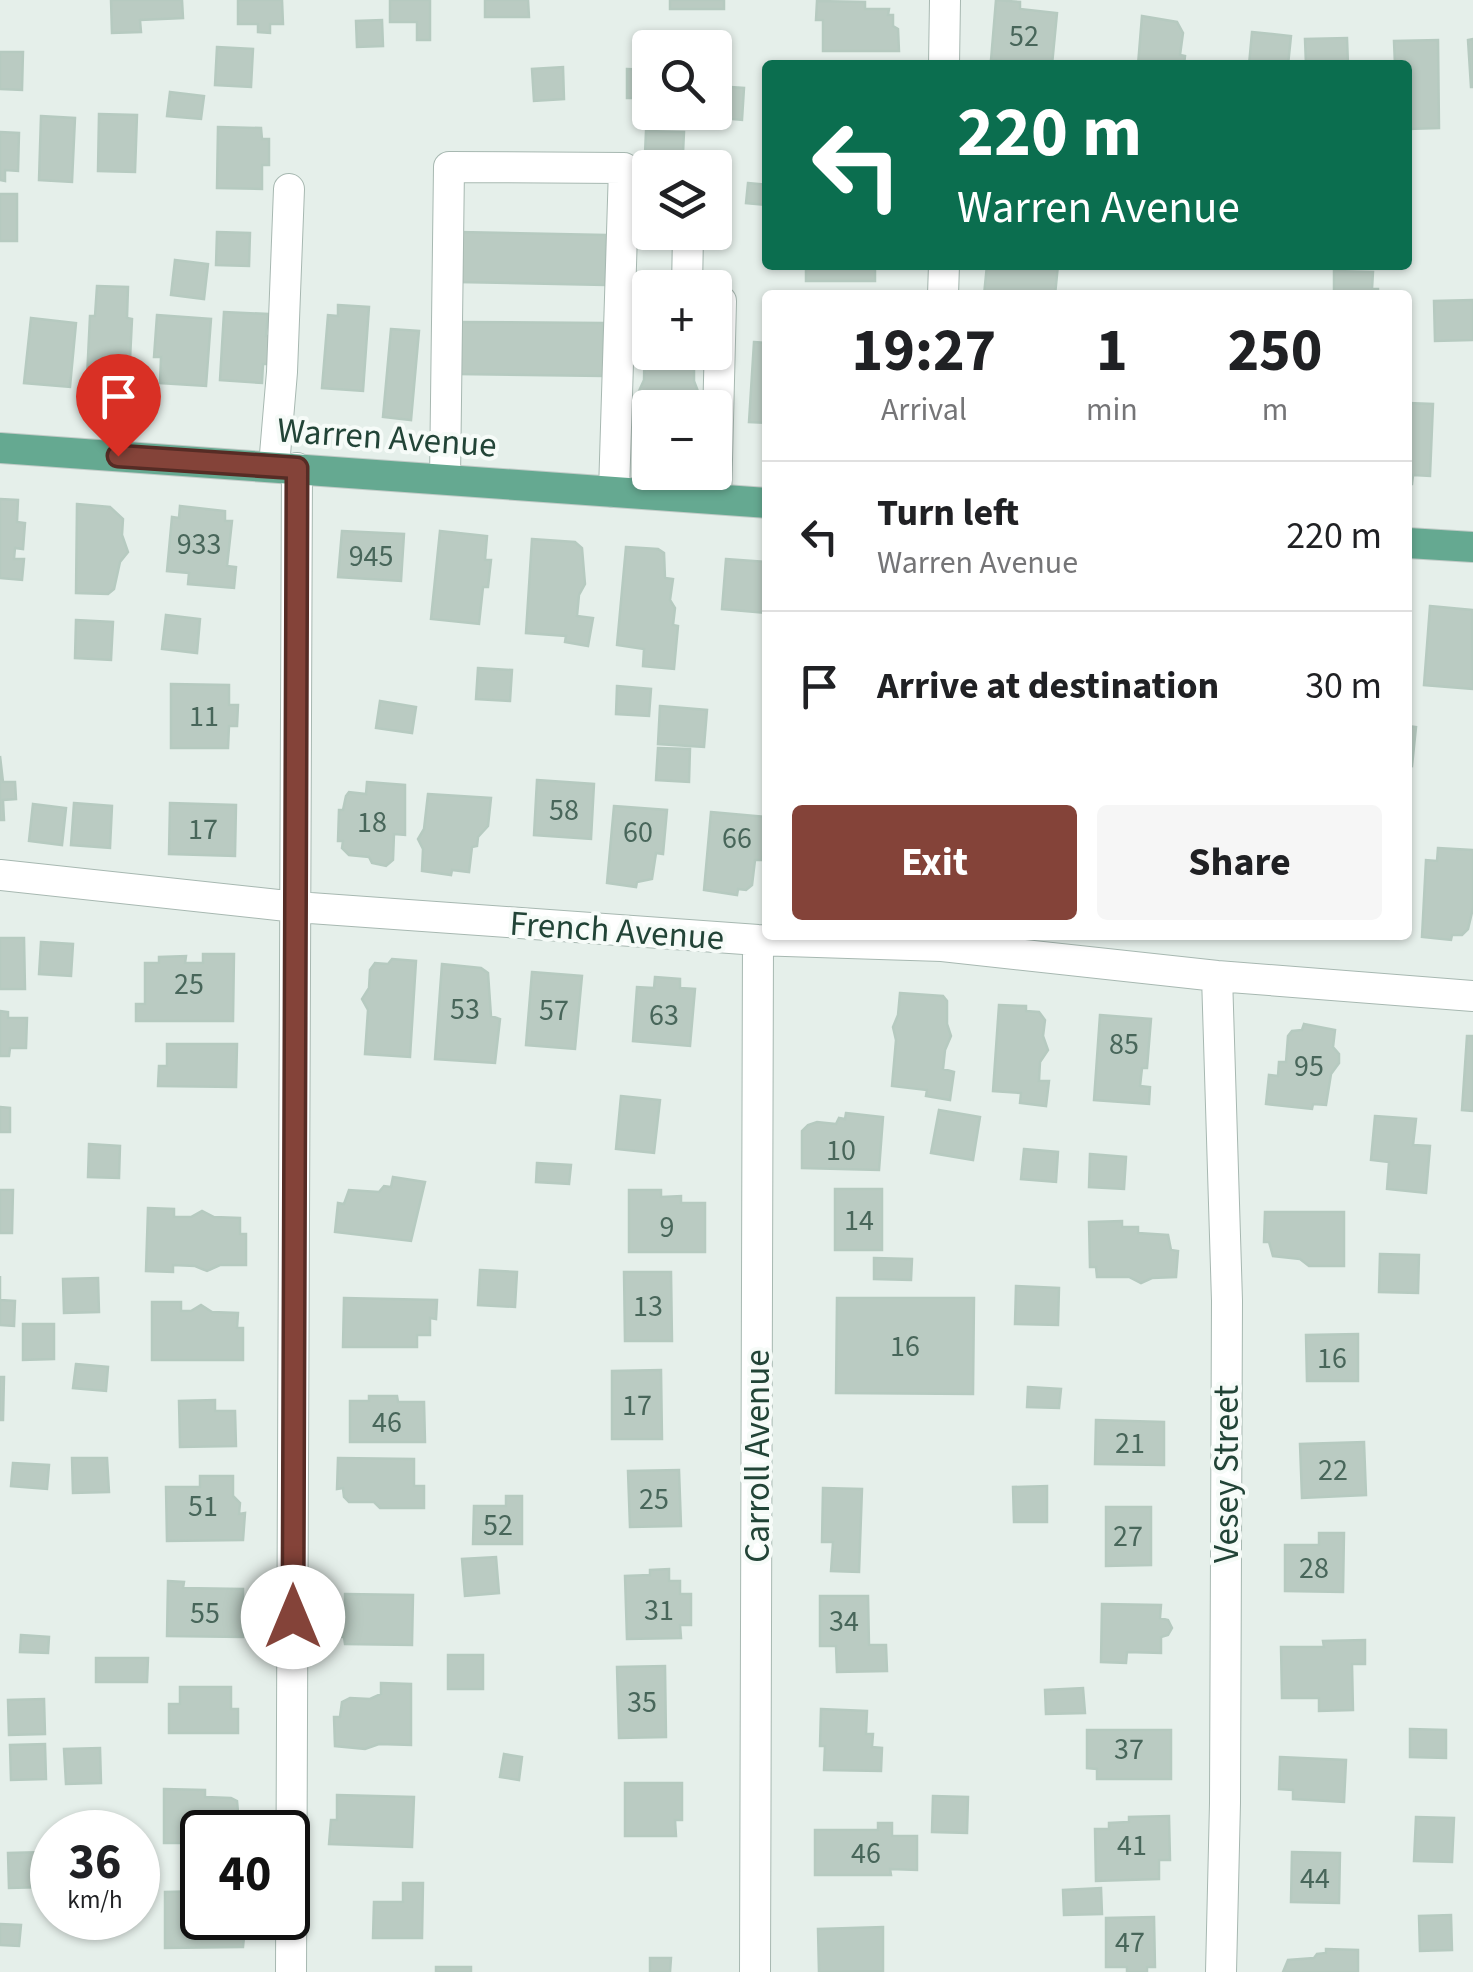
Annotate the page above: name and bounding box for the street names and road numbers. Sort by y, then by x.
street label: Warren Avenue [276,405,498,471]
street label: French Avenue [508,899,726,963]
street label: Carroll Avenue [733,1349,783,1563]
street label: Vesey Street [1202,1385,1252,1563]

